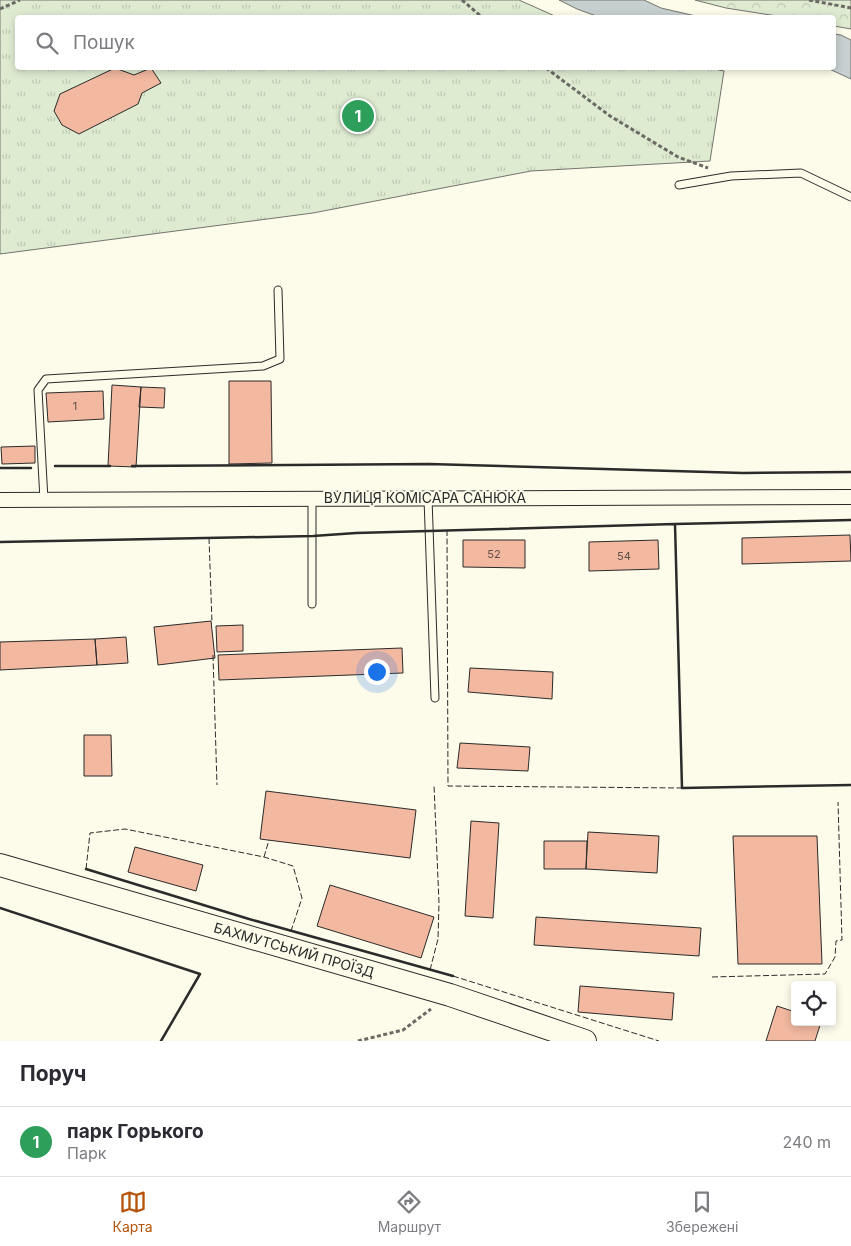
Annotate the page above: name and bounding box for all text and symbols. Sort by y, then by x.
search box [15,15,836,70]
icon: search [33,29,61,57]
text: Пошук [73,31,135,54]
pin: 1 [342,97,374,135]
house number: 1 [73,399,77,413]
street label: ВУЛИЦЯ КОМІСАРА САНЮКА [324,489,527,506]
house number: 52 [487,547,501,561]
house number: 54 [617,549,631,563]
your location [364,659,390,685]
street label: БАХМУТСЬКИЙ ПРОЇЗД [212,917,377,981]
map controls [791,981,836,1026]
button: locate [791,981,836,1026]
text: Поруч [20,1061,87,1086]
text: парк Горького [67,1120,204,1143]
text: 1 [33,1132,39,1152]
text: 240 m [783,1132,831,1152]
text: Парк [67,1143,106,1163]
tab: Карта [112,1188,153,1235]
tab: Маршрут [378,1188,441,1235]
tab: Збережені [666,1188,739,1235]

